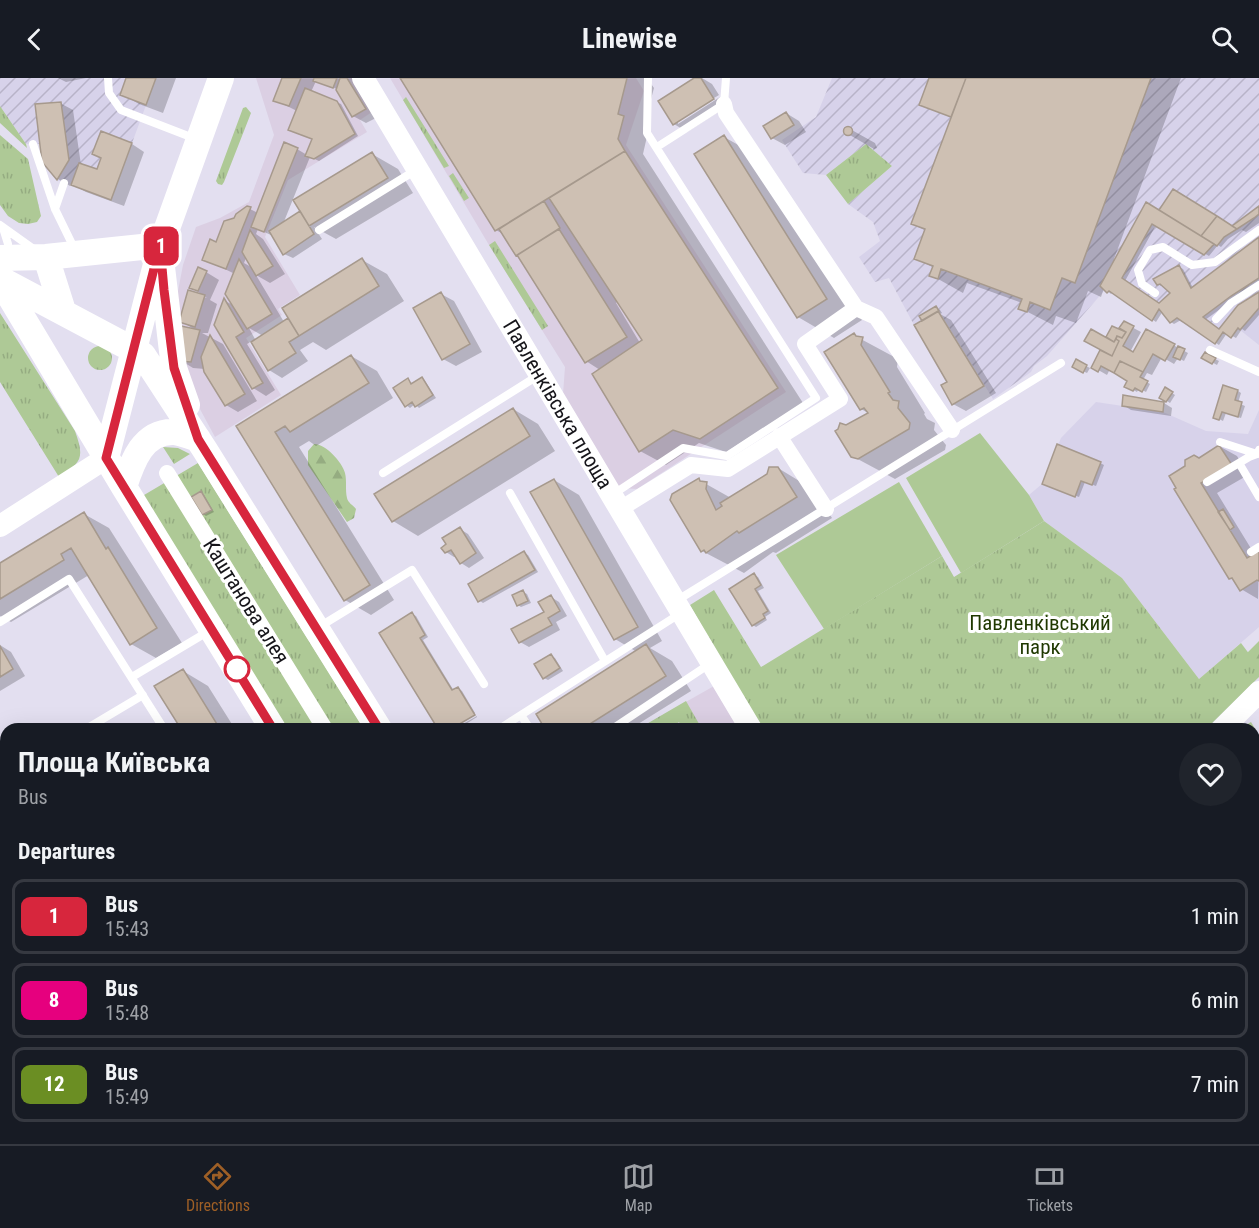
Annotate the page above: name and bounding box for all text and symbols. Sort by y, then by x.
icon: back [18,23,51,56]
text: Linewise [582,23,677,55]
icon: search [1208,23,1241,56]
line badge: 1 [142,226,180,266]
text: 1 [156,234,166,258]
street label: Павленківська площа [498,316,617,493]
street label: Каштанова алея [198,534,294,668]
park label: Павленківський парк [969,611,1111,659]
unlabelled marker [224,656,250,682]
button: heart [1179,743,1242,806]
text: Площа Київська [18,746,210,779]
text: Bus [18,785,48,809]
text: Departures [18,839,115,864]
text: Bus [105,892,138,917]
text: 1 [49,904,59,928]
text: 1 min [1191,904,1239,929]
text: 15:43 [105,917,149,941]
text: Bus [105,976,138,1001]
text: 8 [49,988,59,1012]
text: 6 min [1191,988,1239,1013]
text: 15:48 [105,1001,149,1025]
text: Bus [105,1060,138,1085]
text: 12 [43,1072,65,1096]
text: 7 min [1191,1072,1239,1097]
text: 15:49 [105,1085,149,1109]
tab: Directions [186,1160,250,1215]
tab: Map [622,1160,655,1215]
tab: Tickets [1027,1160,1073,1215]

